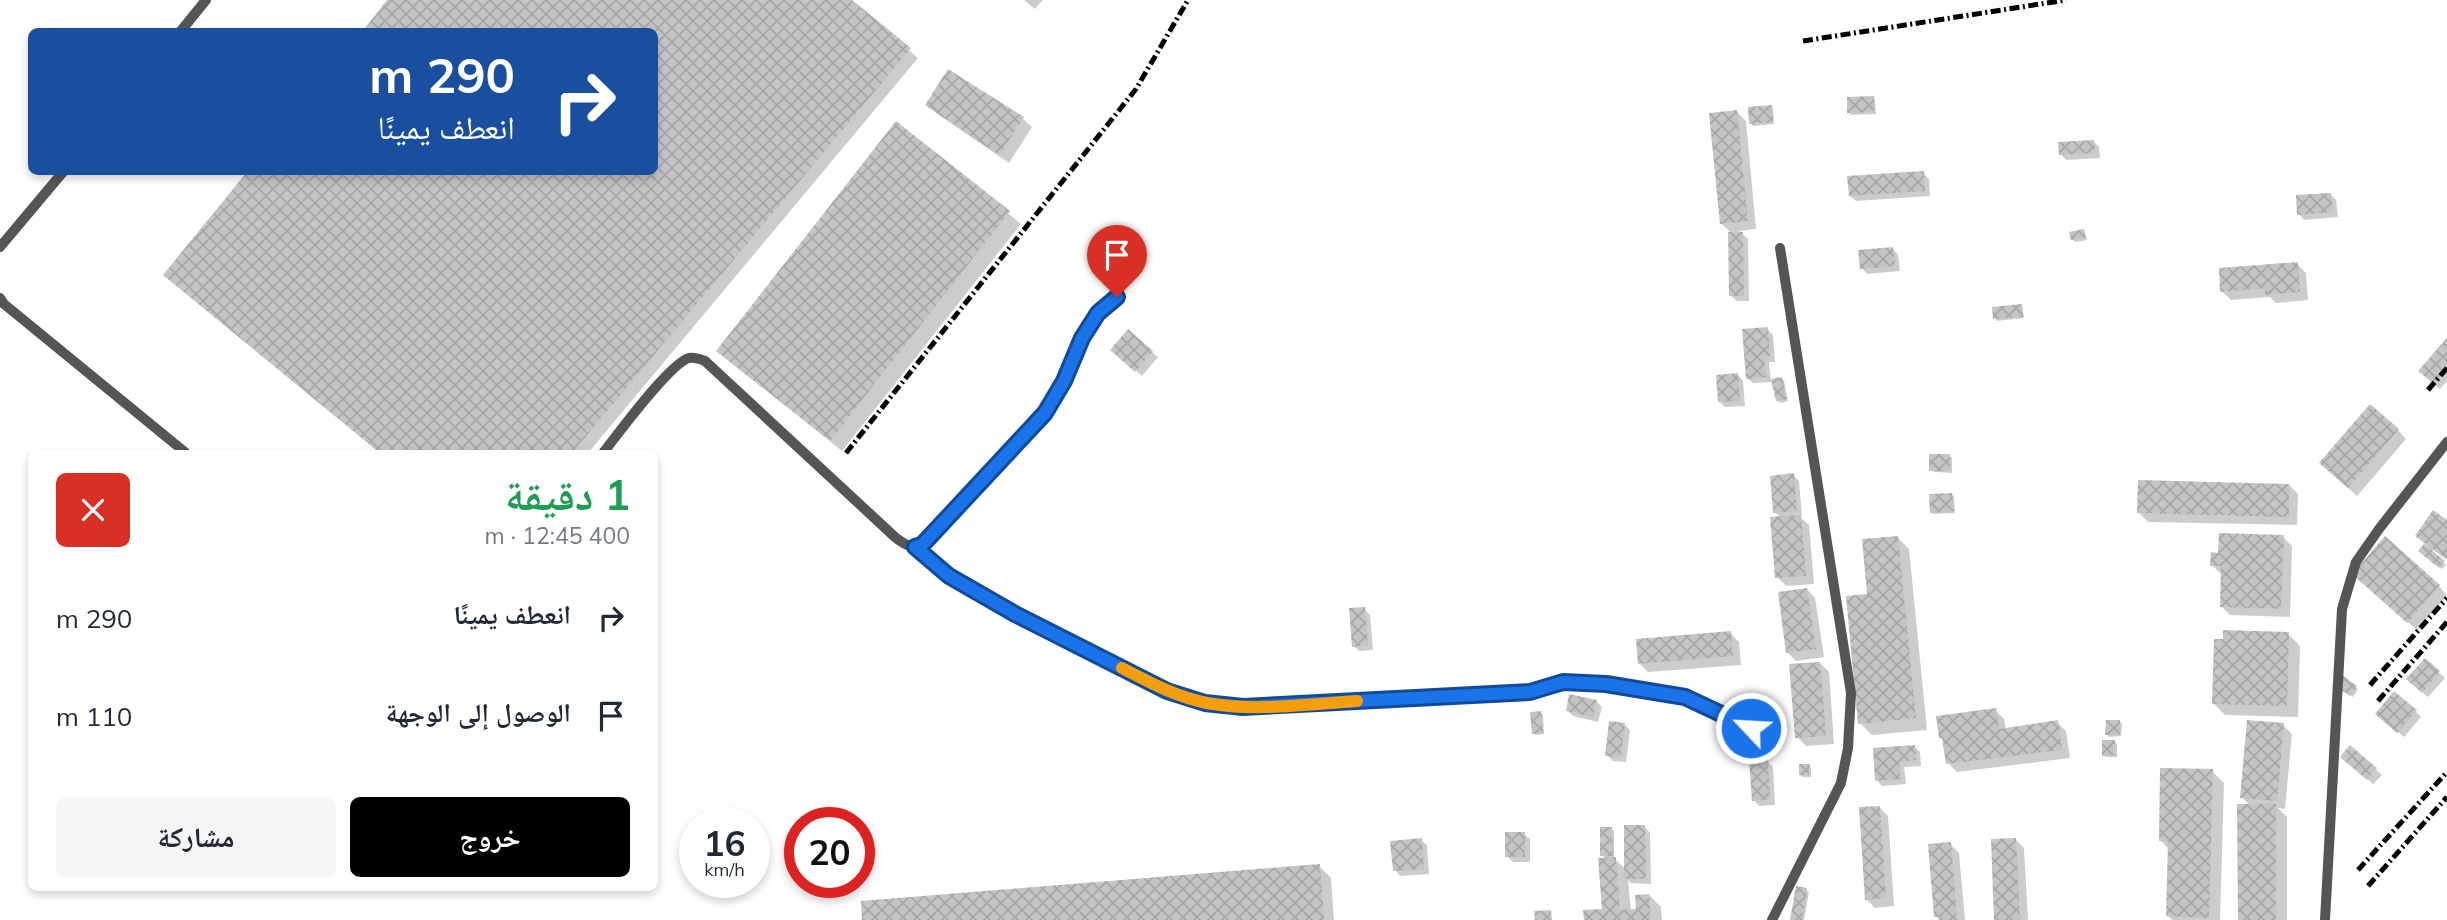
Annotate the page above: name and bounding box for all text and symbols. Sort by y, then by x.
text: 290 m [369,44,515,105]
icon: right [539,56,630,147]
text: انعطف يمينًا [378,107,515,147]
pin [1087,225,1147,297]
icon: arrive [1098,236,1136,274]
text: 1 دقيقة [505,468,630,521]
button: close [56,473,130,547]
text: 400 m · 12:45 [485,521,630,550]
text: انعطف يمينًا [454,598,571,631]
icon: right [592,599,630,637]
text: 290 m [56,602,132,635]
position arrow [1714,691,1788,765]
text: الوصول إلى الوجهة [386,696,571,729]
icon: arrive [592,697,630,735]
text: 110 m [56,700,132,733]
button: مشاركة [56,797,336,877]
button: خروج [350,797,630,877]
speed limit sign: 20 [784,807,875,898]
text: 16 [703,821,746,865]
text: km/h [704,858,745,881]

